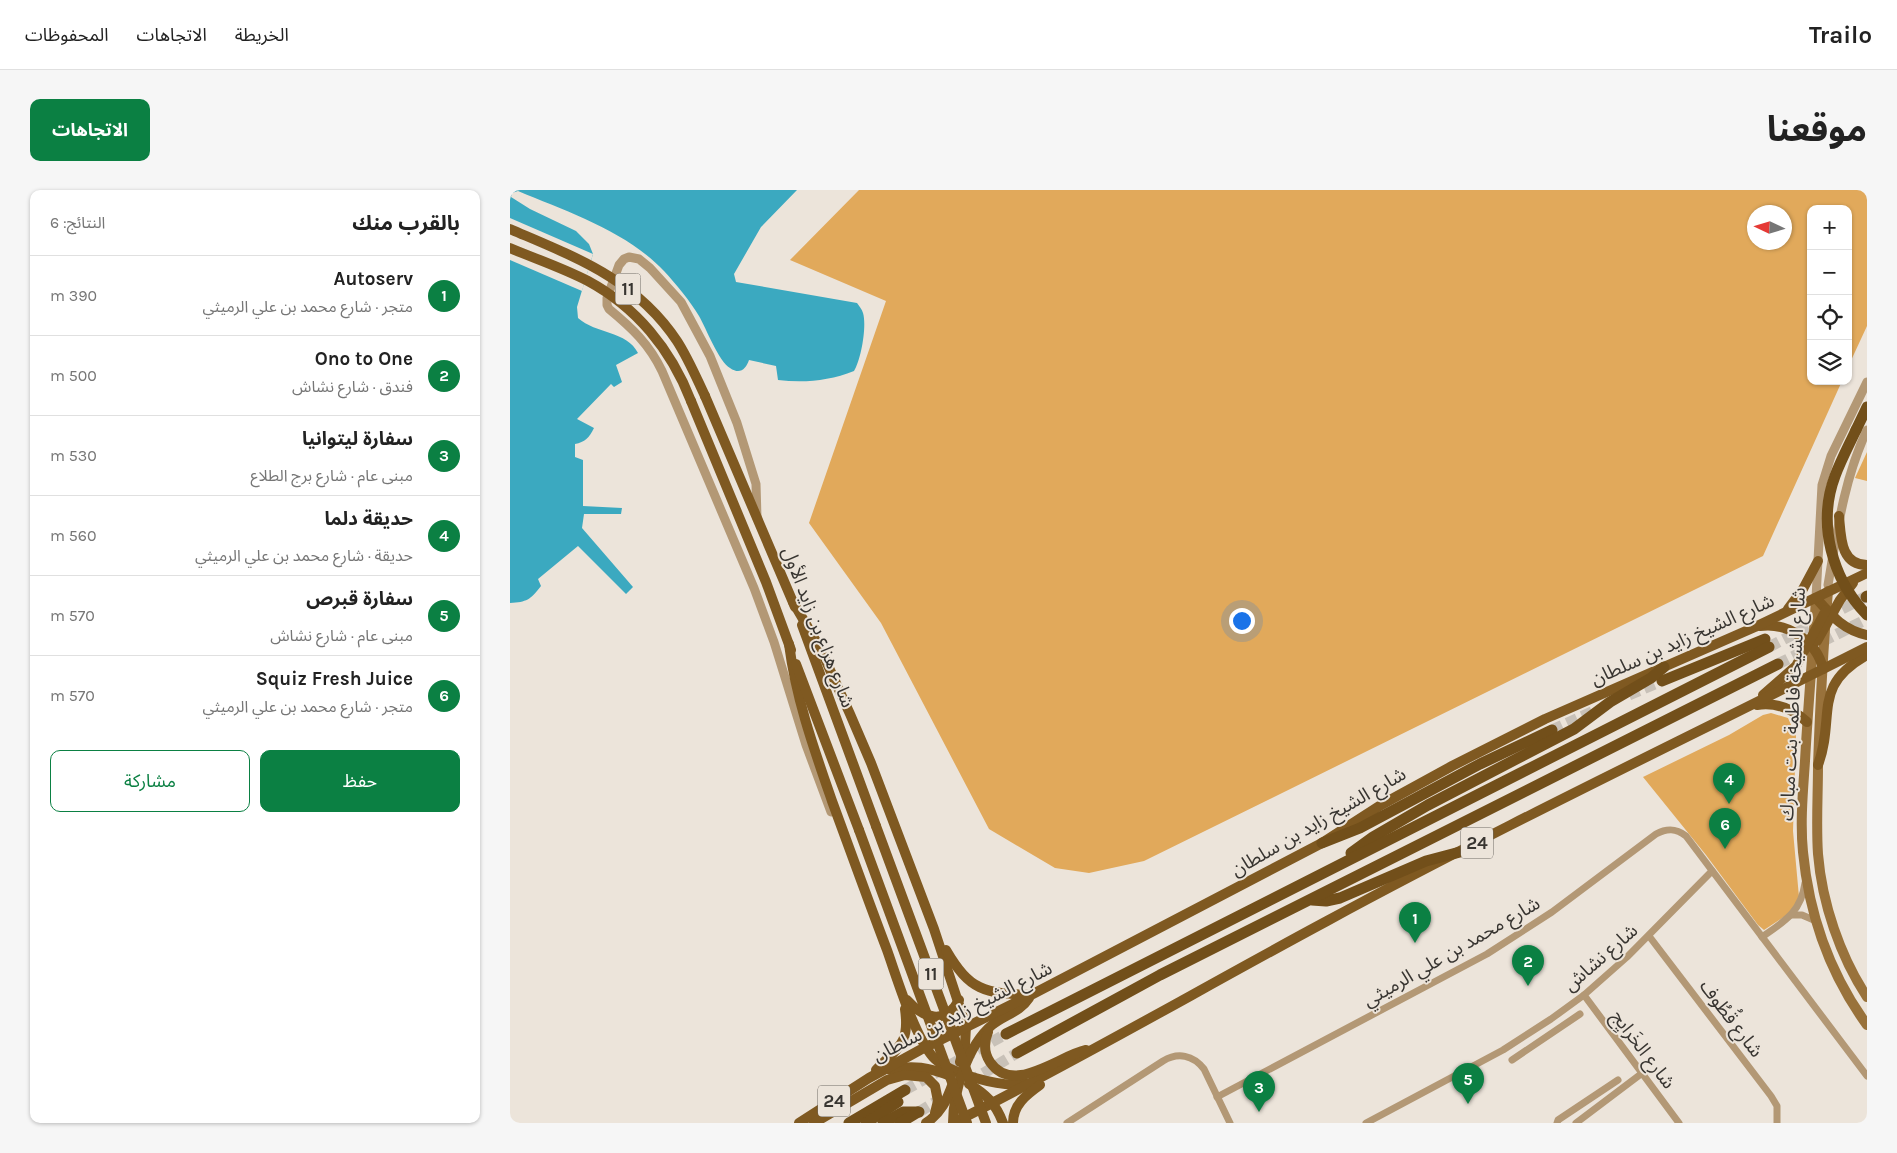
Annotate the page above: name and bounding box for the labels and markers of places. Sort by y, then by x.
pin: 4 [1713,763,1745,804]
pin: 6 [1709,808,1741,849]
pin: 1 [1399,902,1431,943]
pin: 2 [1512,945,1544,986]
pin: 5 [1452,1063,1484,1104]
pin: 3 [1243,1071,1275,1112]

